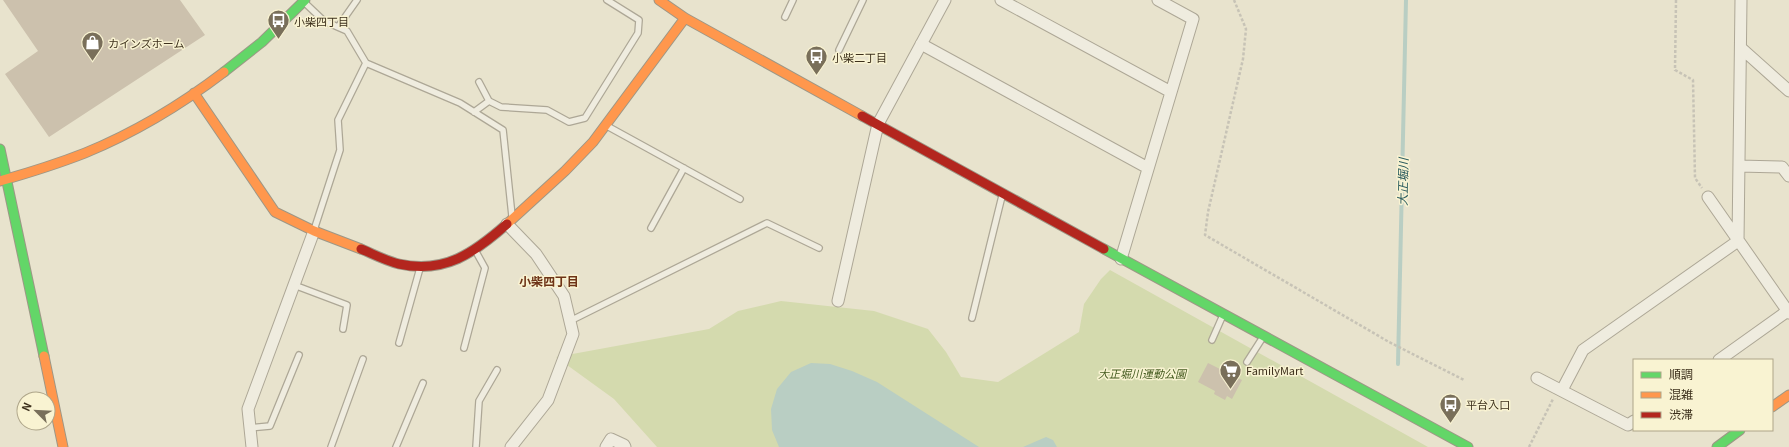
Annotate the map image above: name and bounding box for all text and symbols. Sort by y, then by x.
bus stop icon: 小柴四丁目 [266,8,292,41]
place label: 小柴四丁目 [294,13,349,29]
shop icon: カインズホーム [79,30,105,63]
place label: カインズホーム [108,35,184,51]
bus stop icon: 小柴二丁目 [803,44,829,77]
place label: 小柴二丁目 [832,49,887,65]
water label: 大正堀川 [1393,156,1411,206]
district label: 小柴四丁目 [519,272,579,289]
supermarket icon: FamilyMart [1217,357,1243,390]
legend [1633,359,1773,431]
place label: FamilyMart [1246,362,1303,378]
park label: 大正堀川運動公園 [1098,365,1188,381]
text: 順調 [1669,365,1693,382]
text: 混雑 [1669,385,1693,402]
north arrow [16,391,56,431]
bus stop icon: 平台入口 [1437,391,1463,424]
place label: 平台入口 [1466,396,1510,412]
text: N [17,400,35,414]
text: 渋滞 [1669,405,1693,422]

